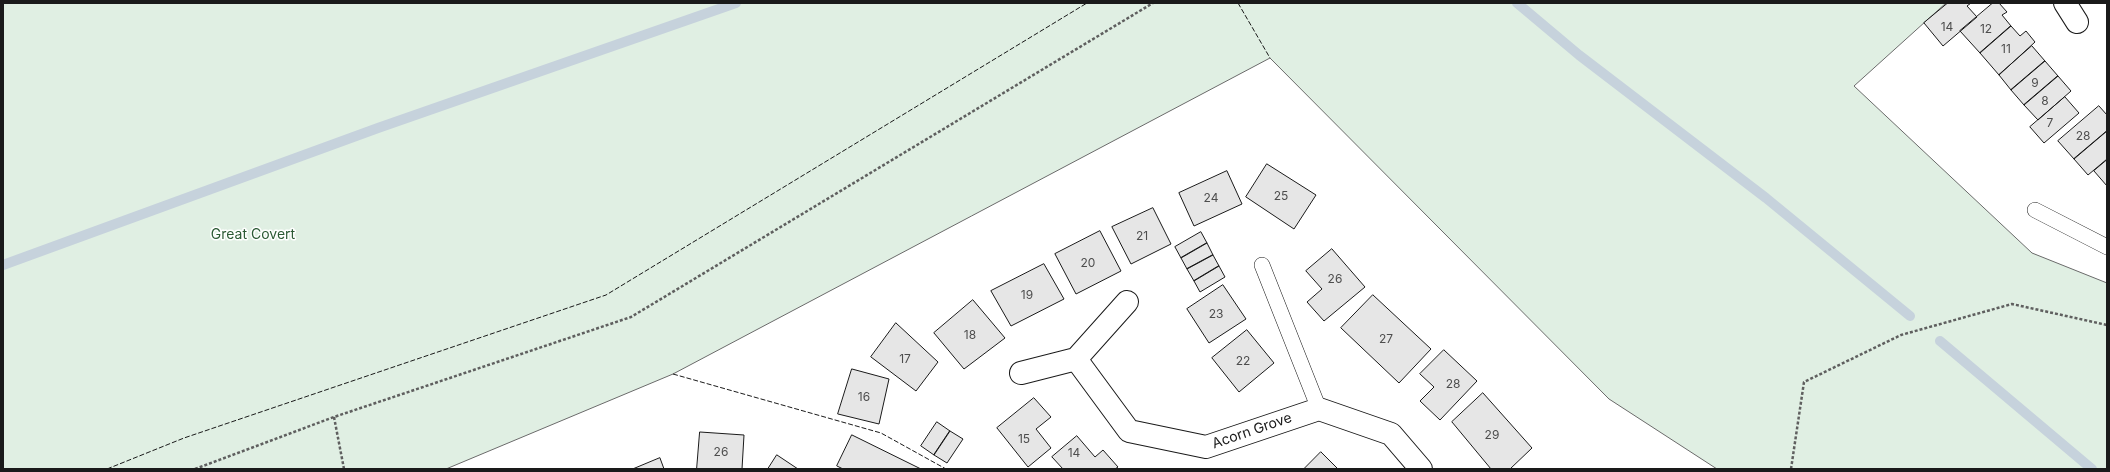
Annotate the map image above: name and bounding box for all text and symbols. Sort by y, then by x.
house number: 14 [1941,20,1953,34]
house number: 12 [1980,22,1992,36]
house number: 11 [2001,42,2011,56]
house number: 9 [2031,76,2039,90]
house number: 8 [2041,94,2049,108]
house number: 7 [2047,116,2053,130]
house number: 28 [2076,129,2090,143]
house number: 25 [1274,189,1288,203]
house number: 24 [1204,191,1218,205]
park label: Great Covert [211,227,295,243]
house number: 21 [1136,229,1148,243]
house number: 20 [1081,256,1095,270]
house number: 26 [1328,272,1342,286]
house number: 19 [1021,288,1033,302]
house number: 23 [1209,307,1223,321]
house number: 18 [964,328,976,342]
house number: 27 [1379,332,1393,346]
house number: 17 [899,352,911,366]
house number: 22 [1236,354,1250,368]
house number: 28 [1446,377,1460,391]
house number: 16 [858,390,870,404]
street label: Acorn Grove [1210,410,1294,452]
house number: 29 [1485,428,1499,442]
house number: 15 [1018,432,1030,446]
house number: 26 [714,445,728,459]
house number: 14 [1068,446,1080,460]

